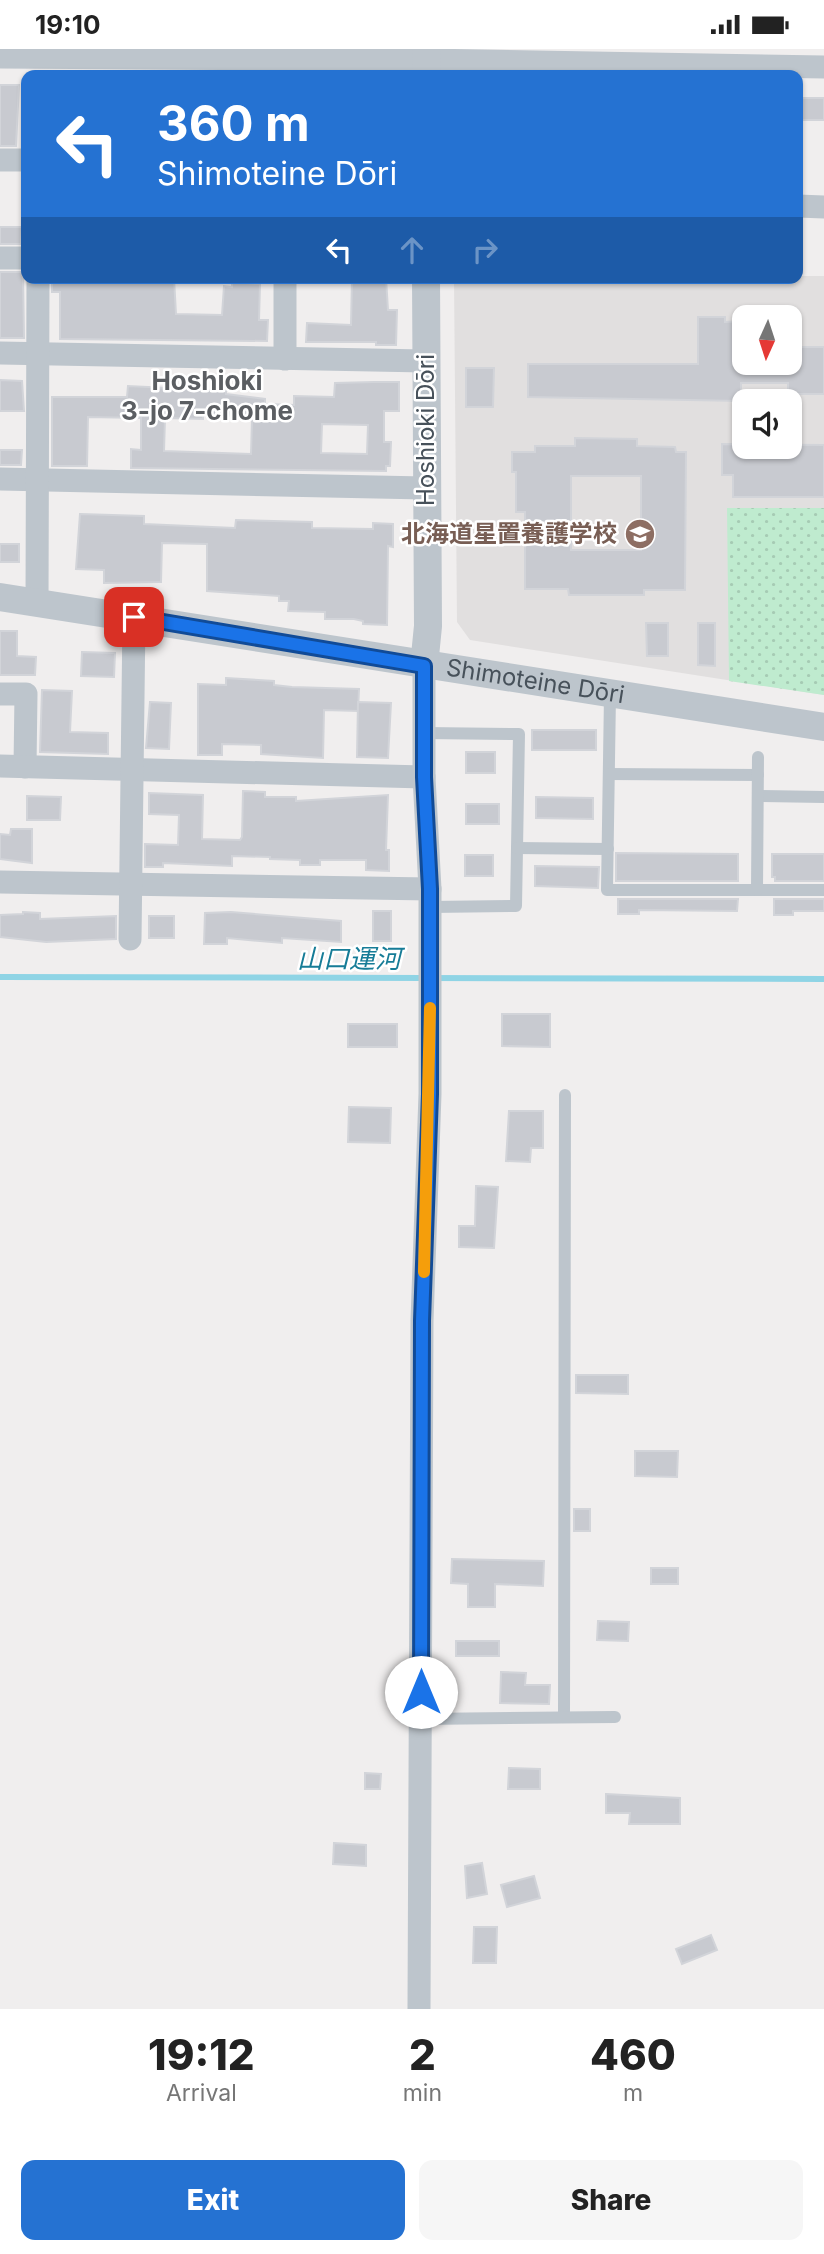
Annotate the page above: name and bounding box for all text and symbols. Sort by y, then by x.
text: 19:10 [35,9,101,40]
text: 360 m [157,94,310,153]
icon: left [42,98,133,189]
text: Shimoteine Dōri [157,154,397,193]
icon: left [320,231,358,269]
icon: ahead [393,231,431,269]
icon: right [466,231,504,269]
north arrow [732,305,802,375]
map controls [732,305,802,459]
street label: Hoshioki Dōri [411,354,440,506]
district label: Hoshioki 3-jo 7-chome [121,365,293,426]
button: sound [732,389,802,459]
school or university icon: 北海道星置養護学校 [623,517,657,551]
place label: 北海道星置養護学校 [401,519,617,548]
pin [104,587,164,647]
icon: arrive [115,598,153,636]
street label: Shimoteine Dōri [444,653,627,709]
water label: 山口運河 [297,943,406,974]
position arrow [384,1655,458,1729]
text: 19:12 [148,2029,255,2080]
text: 2 [409,2029,436,2080]
text: 460 [590,2029,676,2080]
text: Arrival [166,2079,237,2107]
text: min [403,2079,442,2107]
text: m [623,2079,643,2107]
button: Exit [21,2160,405,2240]
button: Share [419,2160,803,2240]

